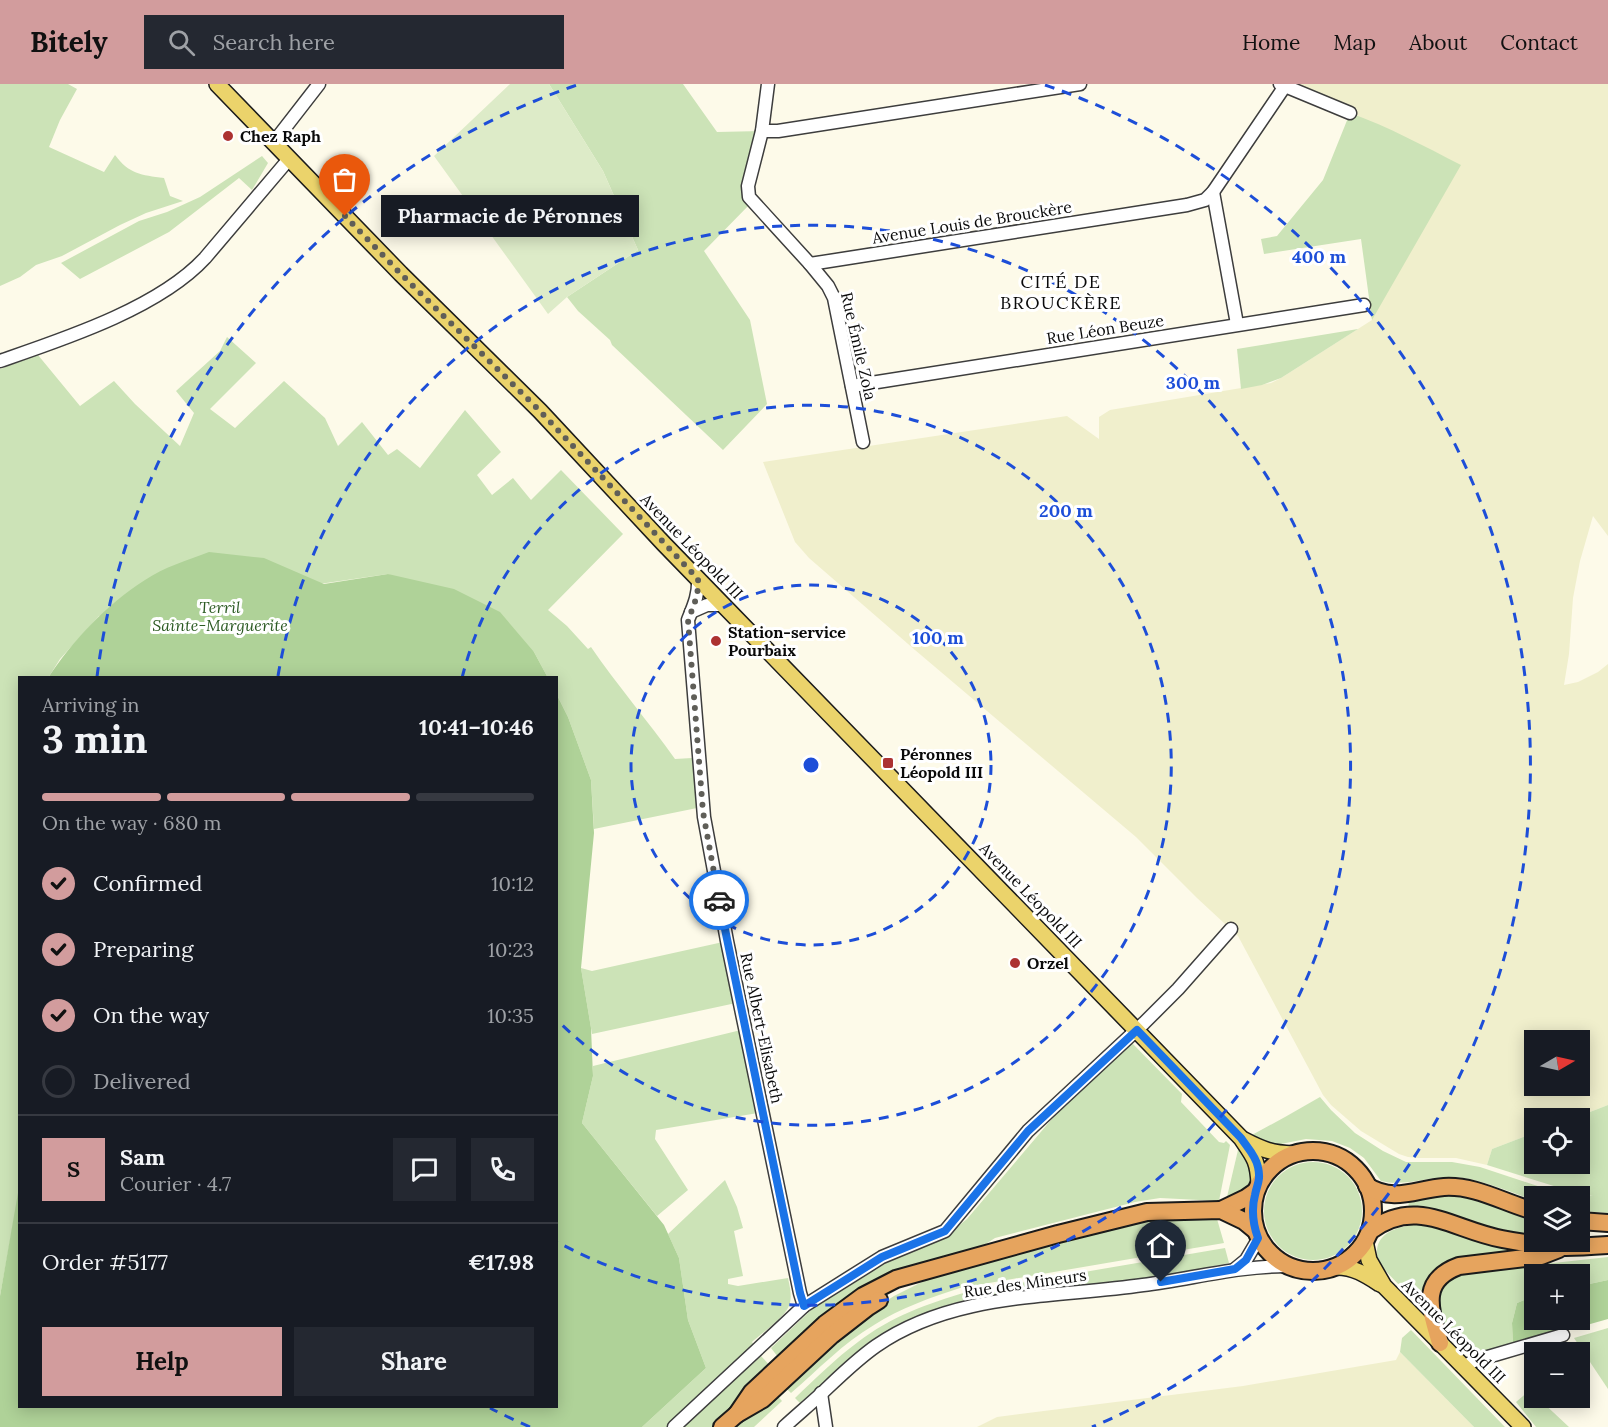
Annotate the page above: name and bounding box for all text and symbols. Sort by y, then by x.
search box [144,15,564,69]
text: Bitely [30,24,108,60]
icon: search [165,26,198,59]
text: Search here [213,28,335,56]
text: Home [1242,29,1300,56]
text: Map [1333,29,1376,56]
text: About [1409,29,1467,56]
text: Contact [1500,29,1578,56]
place label: Chez Raph [240,126,321,146]
marker: Chez Raph [221,129,235,143]
pin [319,154,370,216]
icon: bag [328,163,361,196]
callout: Pharmacie de Péronnes [381,195,639,237]
street label: Avenue Louis de Brouckère [870,196,1074,248]
text: Pharmacie de Péronnes [398,203,622,228]
text: 400 m [1292,245,1346,268]
district label: CITÉ DE BROUCKÈRE [1000,270,1122,314]
street label: Rue Émile Zola [837,290,881,402]
street label: Rue Léon Beuze [1045,310,1165,348]
text: 300 m [1166,371,1221,394]
street label: Avenue Léopold III [636,488,747,603]
text: 200 m [1039,499,1093,522]
park label: Terril Sainte-Marguerite [152,597,288,635]
place label: Station-service Pourbaix [728,622,846,660]
text: 100 m [912,626,964,649]
marker: Station-service Pourbaix [709,634,723,648]
text: Arriving in [42,692,139,717]
text: 10:41–10:46 [419,713,534,741]
text: 3 min [42,714,148,764]
place label: Péronnes Léopold III [900,744,983,782]
centre of rings [801,755,821,775]
marker: Péronnes Léopold III [881,756,895,770]
text: On the way · 680 m [42,810,221,835]
street label: Avenue Léopold III [975,837,1086,952]
icon: check [42,867,75,900]
text: Confirmed [93,869,202,897]
courier [689,870,749,930]
text: 10:12 [491,871,534,896]
icon: car [703,884,736,917]
icon: check [42,933,75,966]
text: Preparing [93,935,193,963]
text: 10:23 [488,937,534,962]
street label: Rue Albert-Elisabeth [736,951,788,1106]
place label: Orzel [1027,953,1069,973]
marker: Orzel [1008,956,1022,970]
icon: check [42,999,75,1032]
text: On the way [93,1001,209,1029]
text: 10:35 [487,1003,534,1028]
north arrow [1524,1030,1590,1096]
map controls [1524,1030,1590,1408]
text: Delivered [93,1067,191,1095]
button: locate [1524,1108,1590,1174]
button: chat [393,1138,456,1201]
button: phone [471,1138,534,1201]
text: Sam [120,1143,165,1171]
text: S [67,1155,80,1183]
text: Courier · 4.7 [120,1171,231,1196]
button: layers [1524,1186,1590,1252]
pin [1135,1220,1186,1282]
icon: home [1144,1229,1177,1262]
text: Order #5177 [42,1248,168,1276]
text: €17.98 [468,1248,534,1276]
street label: Rue des Mineurs [962,1264,1088,1302]
button: + [1524,1264,1590,1330]
street label: Avenue Léopold III [1397,1274,1510,1387]
button: Help [42,1327,282,1396]
button: Share [294,1327,534,1396]
button: − [1524,1342,1590,1408]

